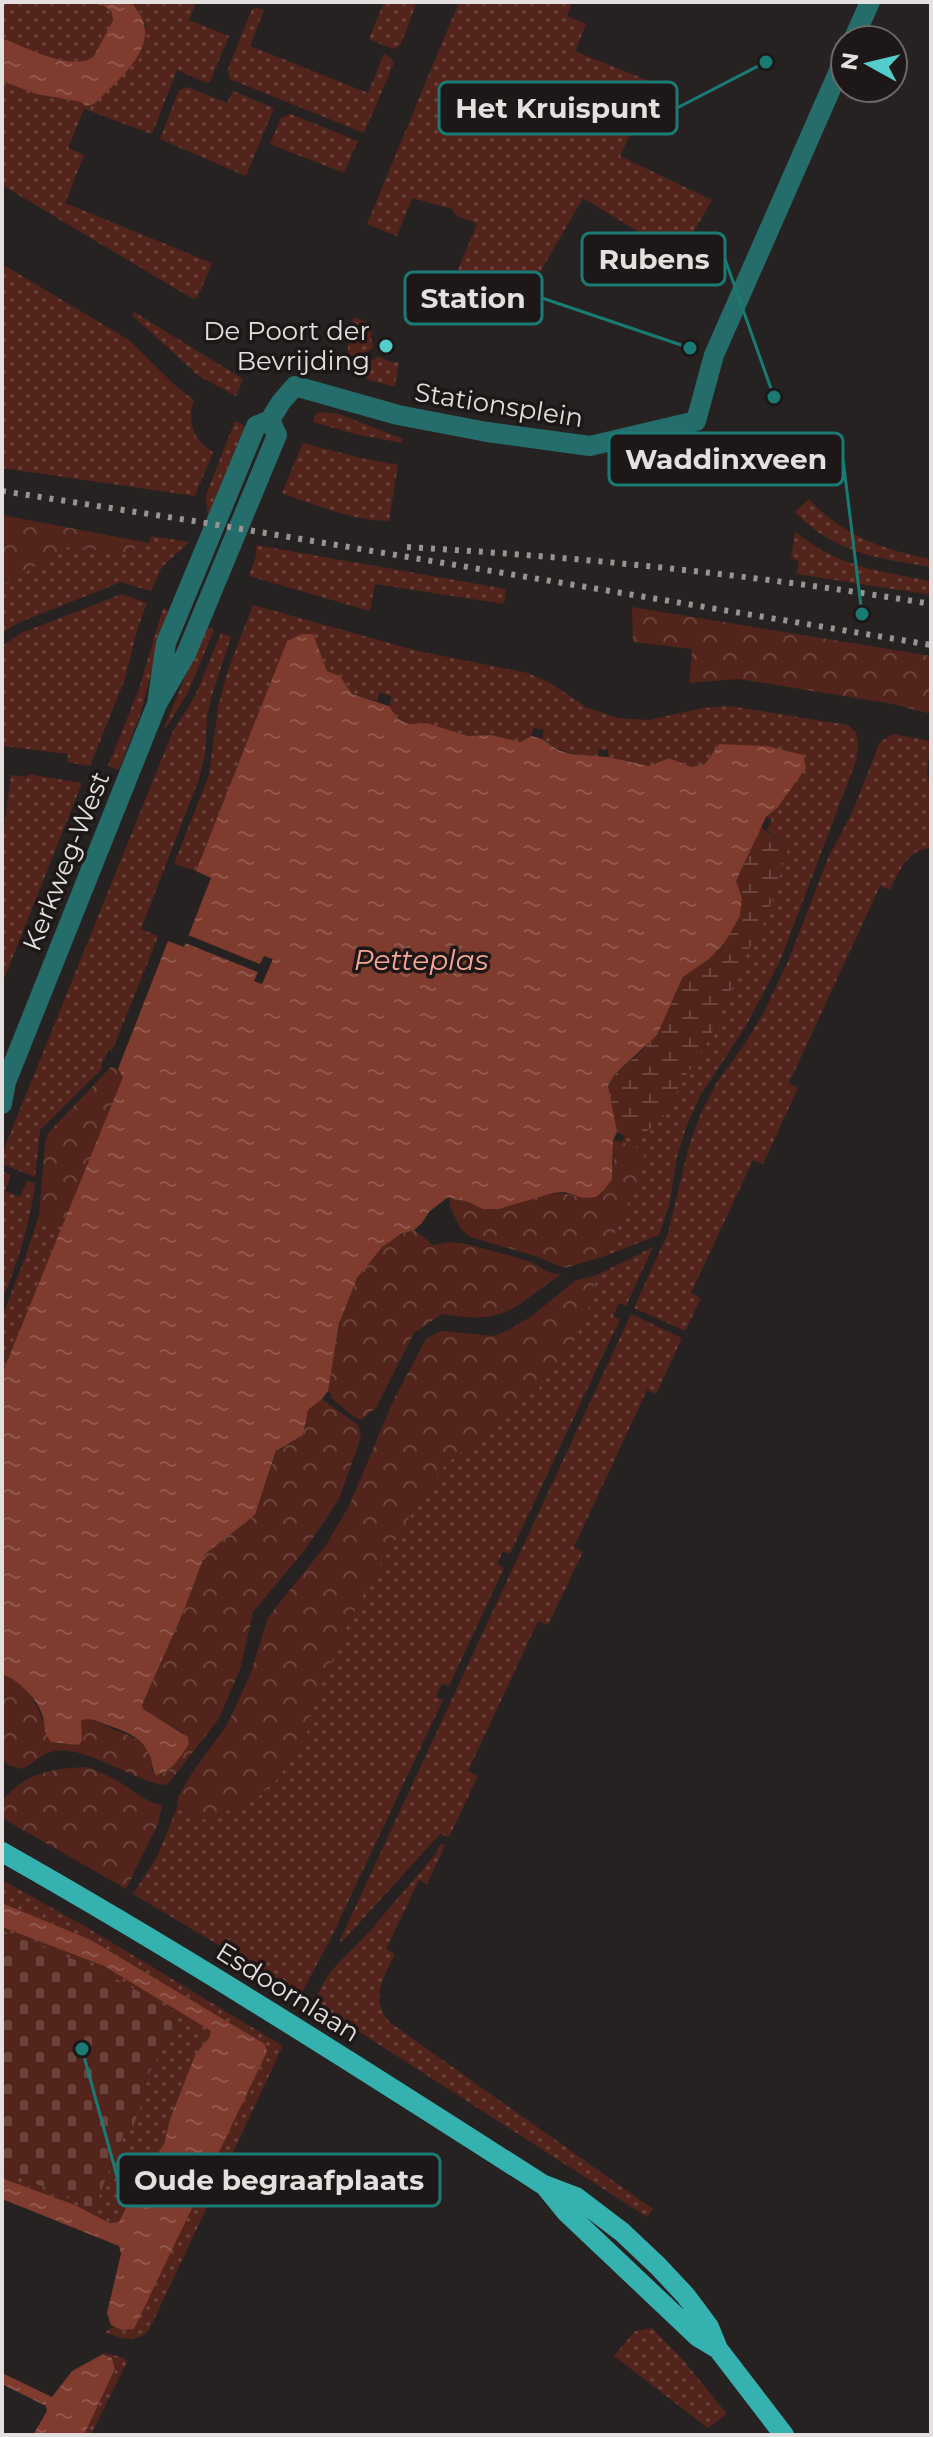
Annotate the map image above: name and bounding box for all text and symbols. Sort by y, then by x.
north arrow [829,24,909,104]
text: N [835,51,864,72]
callout: Het Kruispunt [439,82,677,134]
text: Het Kruispunt [455,91,661,125]
callout: Rubens [582,233,725,285]
text: Rubens [598,242,710,276]
callout: Station [405,272,542,324]
text: Station [420,281,526,315]
place label: De Poort der Bevrijding [203,315,370,377]
marker: De Poort der Bevrijding [377,337,395,355]
street label: Stationsplein [412,376,586,434]
callout: Waddinxveen [609,433,843,485]
text: Waddinxveen [625,442,827,476]
street label: Kerkweg-West [16,767,116,955]
water label: Petteplas [354,943,489,977]
street label: Esdoornlaan [210,1935,366,2049]
callout: Oude begraafplaats [118,2154,440,2206]
text: Oude begraafplaats [134,2163,424,2197]

